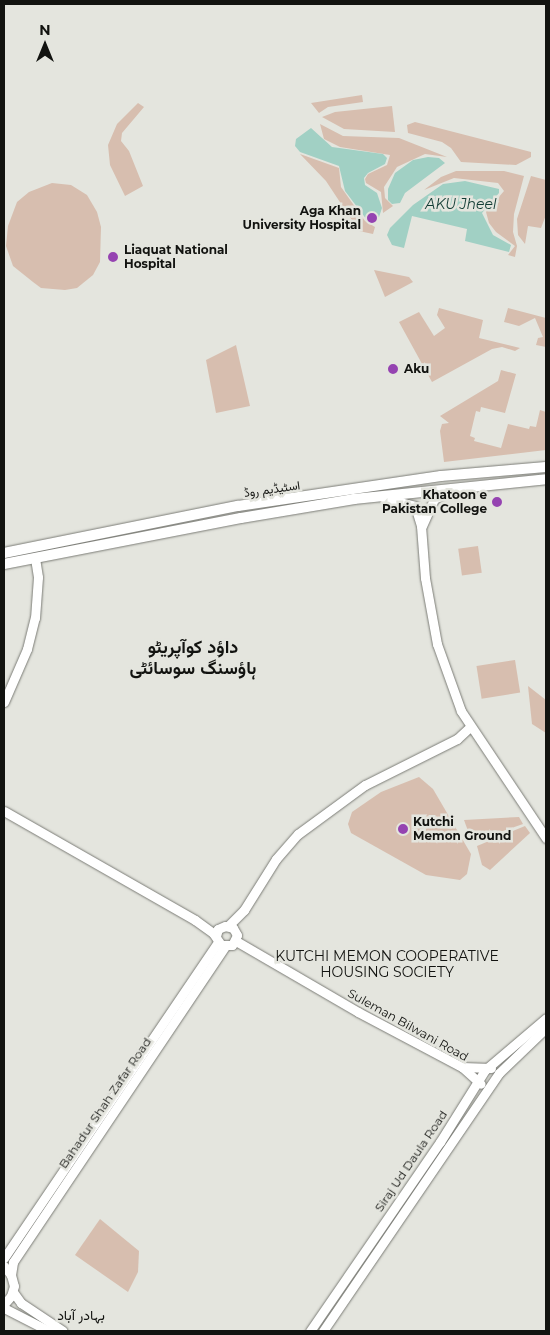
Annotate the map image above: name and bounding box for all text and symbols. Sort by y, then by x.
north arrow [20,20,70,70]
text: N [39,21,51,39]
water label: AKU Jheel [425,196,497,212]
place label: Aga Khan University Hospital [243,204,361,232]
marker: Aga Khan University Hospital [365,211,379,225]
place label: Liaquat National Hospital [124,243,228,271]
marker: Liaquat National Hospital [106,250,120,264]
marker: Aku [386,362,400,376]
place label: Aku [404,362,429,376]
street label: اسٹیڈیم روڈ [243,478,301,500]
place label: Khatoon e Pakistan College [382,488,487,516]
marker: Khatoon e Pakistan College [491,496,503,508]
district label: داؤد کوآپریٹو ہاؤسنگ سوسائٹی [130,637,256,680]
place label: Kutchi Memon Ground [413,815,511,843]
marker: Kutchi Memon Ground [397,823,409,835]
district label: KUTCHI MEMON COOPERATIVE HOUSING SOCIETY [260,948,514,980]
street label: Suleman Bilwani Road [345,986,471,1064]
street label: Bahadur Shah Zafar Road [56,1035,154,1171]
street label: Siraj Ud Daula Road [372,1108,450,1214]
district label: بہادر آباد [57,1307,105,1323]

